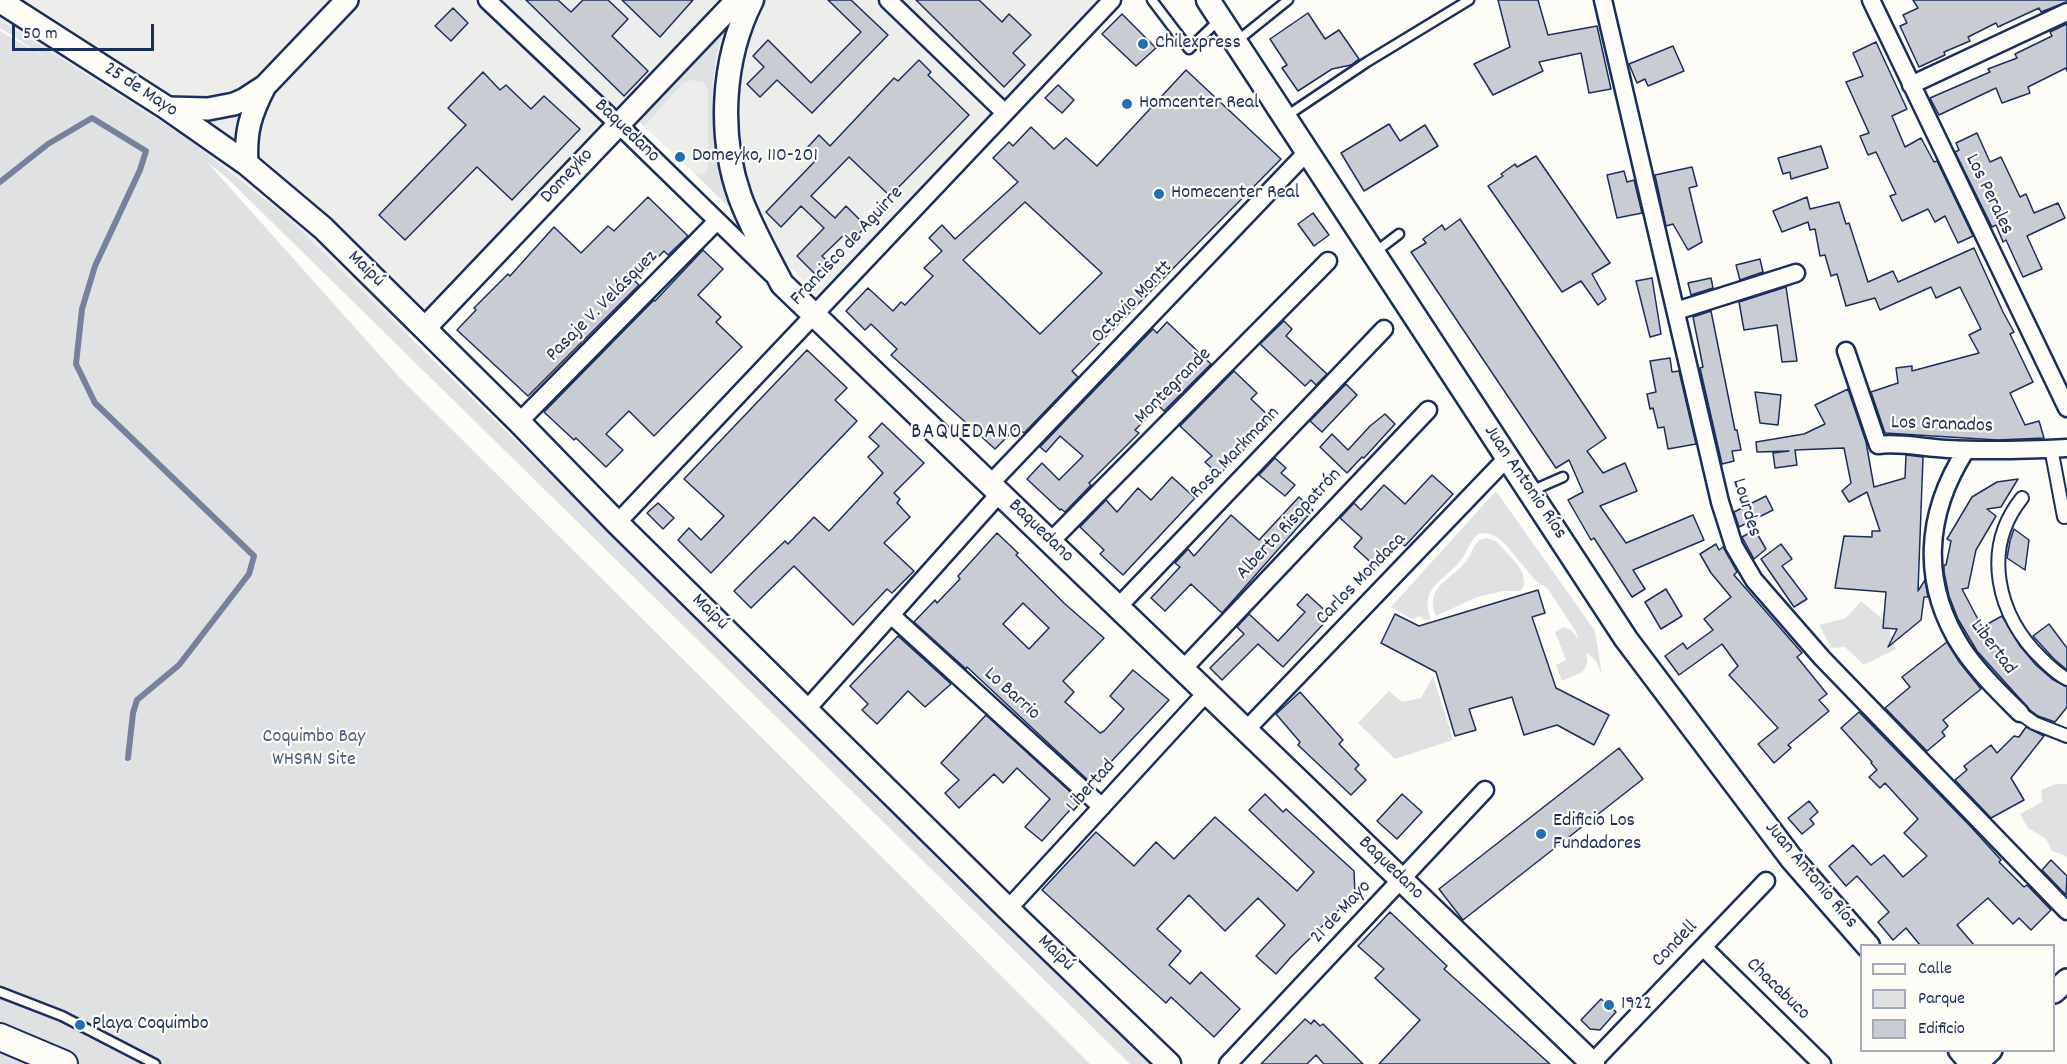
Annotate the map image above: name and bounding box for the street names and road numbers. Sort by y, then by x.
street label: 25 de Mayo [98,58,182,124]
street label: Baquedano [588,95,664,169]
street label: Domeyko [536,144,600,210]
street label: Los Perales [1958,151,2018,239]
street label: Francisco de Aguirre [786,182,910,312]
street label: Pasaje V. Velásquez [542,246,664,368]
street label: Maipú [341,247,389,293]
street label: Octavio Montt [1087,256,1179,350]
street label: Montegrande [1131,344,1217,430]
street label: Rosa Markmann [1186,403,1286,505]
street label: Los Granados [1890,412,1994,440]
street label: Juan Antonio Ríos [1477,421,1571,545]
street label: Alberto Risopatrón [1232,464,1348,586]
street label: Lourdes [1725,476,1765,540]
street label: Baquedano [1002,495,1078,569]
street label: Carlos Mondaca [1312,529,1412,631]
street label: Maipú [685,590,733,636]
street label: Libertad [1964,616,2020,680]
street label: Lo Barrio [978,663,1044,727]
street label: Libertad [1062,756,1122,818]
street label: Juan Antonio Ríos [1758,817,1862,935]
street label: Baquedano [1352,832,1428,906]
street label: 21 de Mayo [1306,876,1378,950]
street label: Condell [1648,917,1704,973]
street label: Maipú [1031,931,1079,977]
street label: Chacabuco [1740,954,1814,1026]

